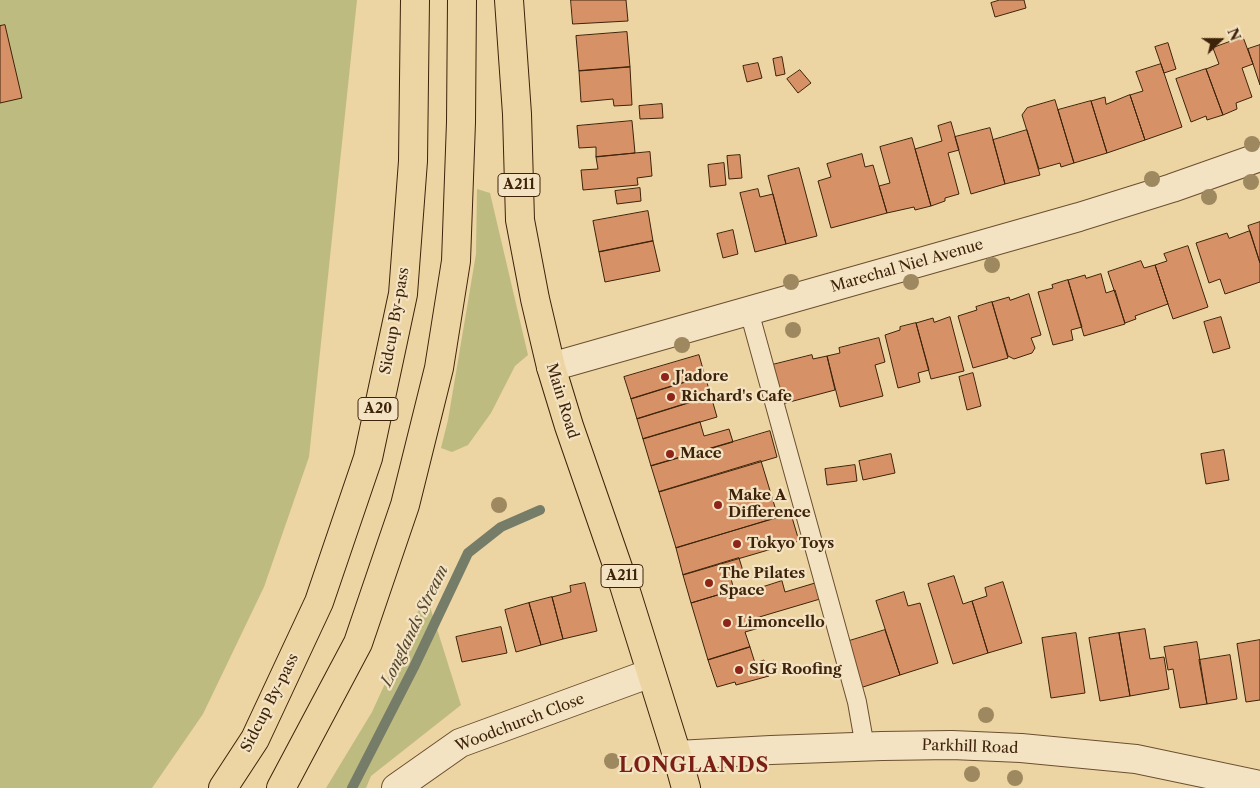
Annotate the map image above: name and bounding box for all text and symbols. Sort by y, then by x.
north arrow [1195,15,1245,65]
text: N [1223,25,1245,43]
road number: A211 [498,174,540,196]
street label: Marechal Niel Avenue [829,236,985,296]
street label: Sidcup By-pass [377,266,413,376]
street label: Main Road [542,361,582,441]
place label: J'adore [675,368,728,386]
marker: J'adore [659,371,671,383]
place label: Richard's Cafe [681,388,792,406]
marker: Richard's Cafe [665,391,677,403]
road number: A20 [358,398,398,420]
place label: Mace [680,445,722,463]
marker: Mace [664,448,676,460]
place label: Make A Difference [728,487,811,522]
marker: Make A Difference [712,499,724,511]
place label: Tokyo Toys [747,535,834,553]
marker: Tokyo Toys [731,538,743,550]
water label: Longlands Stream [377,562,453,690]
road number: A211 [601,564,643,588]
place label: The Pilates Space [719,565,805,600]
marker: The Pilates Space [703,577,715,589]
place label: Limoncello [737,614,825,632]
marker: Limoncello [721,617,733,629]
street label: Sidcup By-pass [237,651,303,755]
place label: SIG Roofing [749,661,842,679]
marker: SIG Roofing [733,664,745,676]
street label: Woodchurch Close [453,690,587,756]
street label: Parkhill Road [921,736,1019,758]
district label: LONGLANDS [618,754,770,778]

